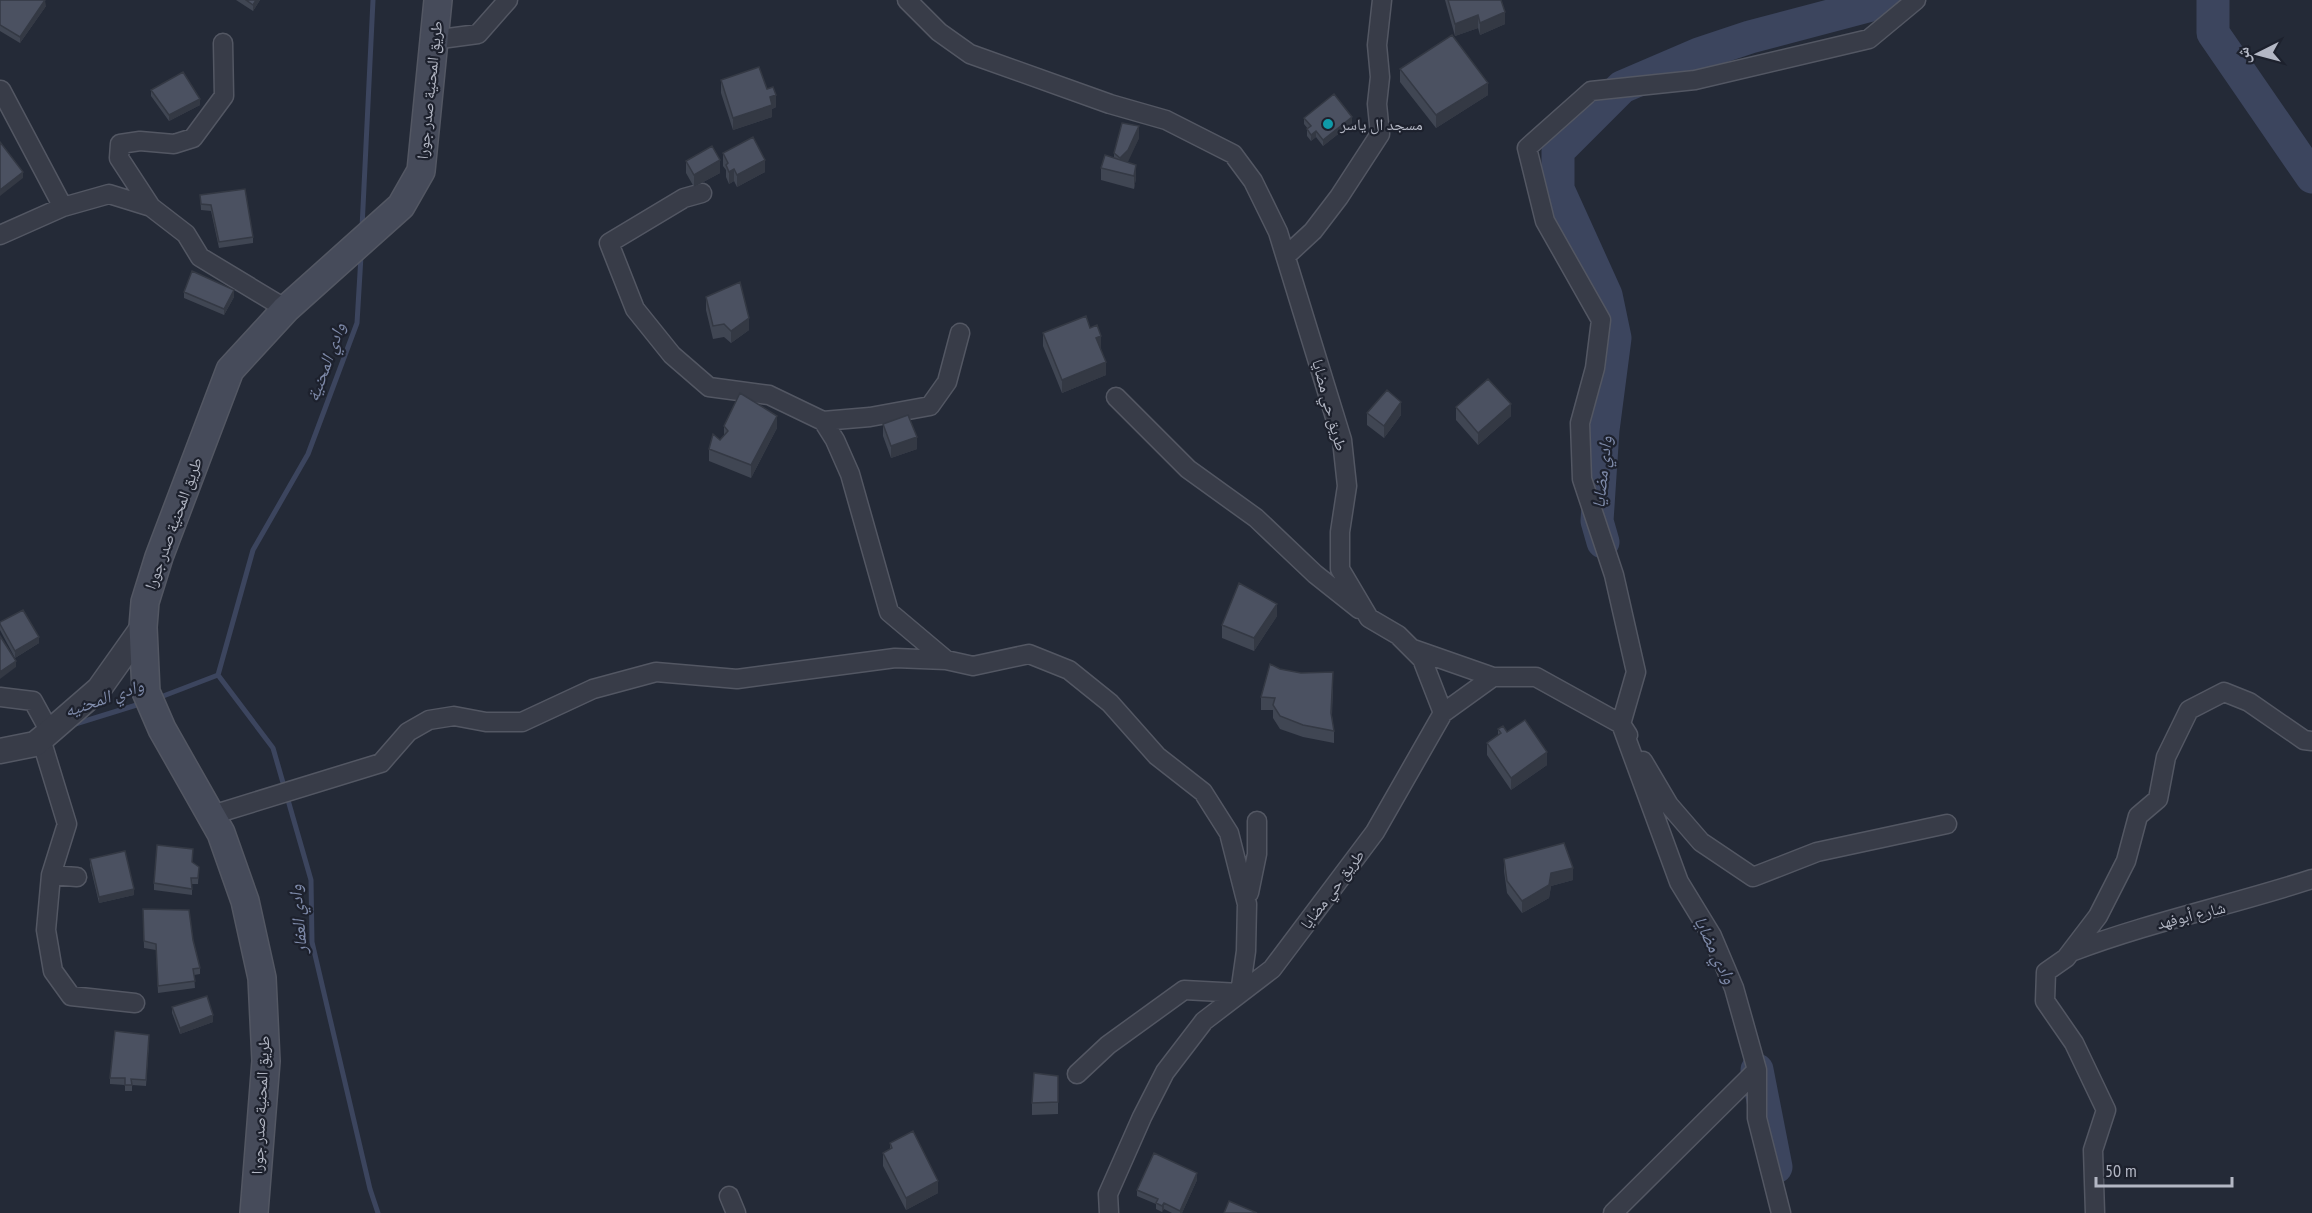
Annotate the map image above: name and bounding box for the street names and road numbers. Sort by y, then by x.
street label: طريق المحنية صدر جورا [412,20,447,160]
street label: طريق حي مضايا [1305,357,1352,454]
street label: طريق المحنية صدر جورا [140,454,207,592]
street label: طريق حي مضايا [1296,845,1371,934]
street label: شارع أبوفهد [2155,897,2228,934]
street label: طريق المحنية صدر جورا [246,1035,275,1175]

